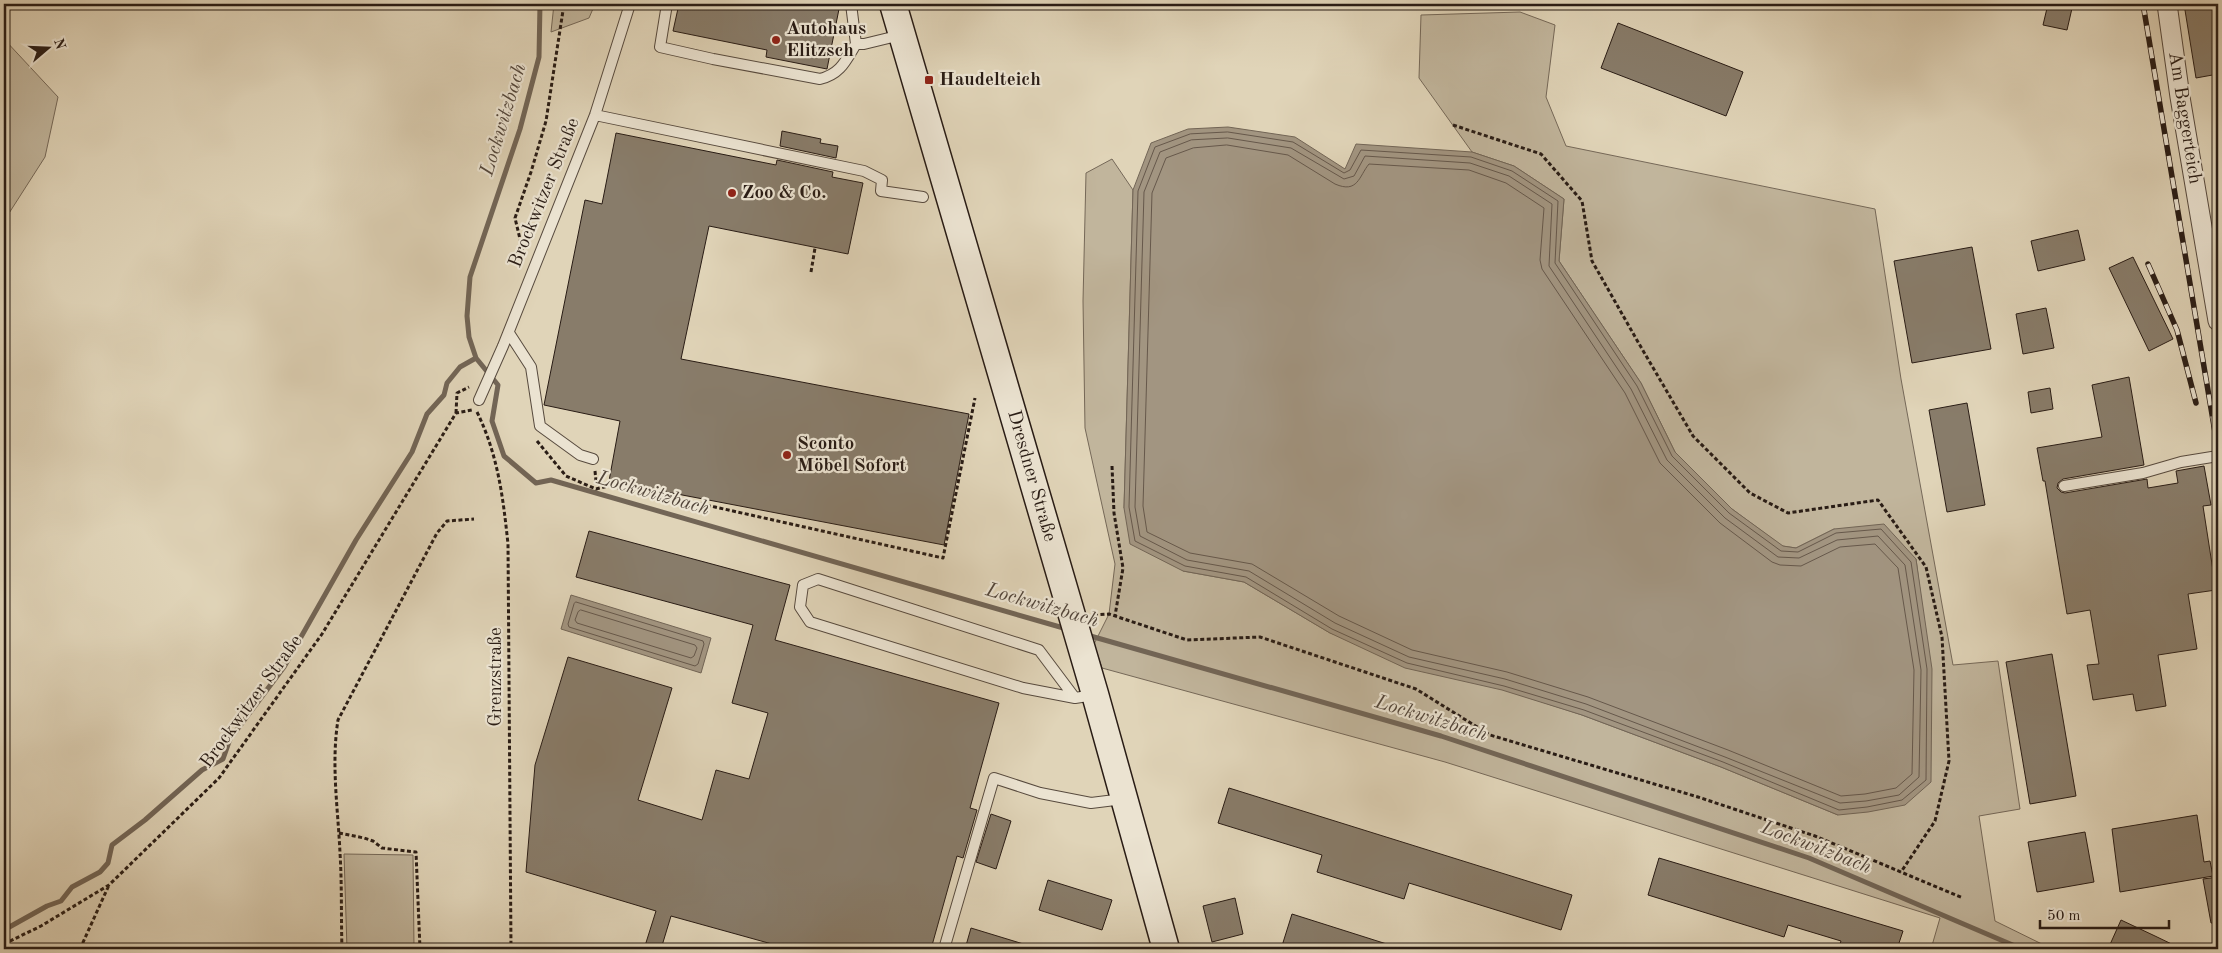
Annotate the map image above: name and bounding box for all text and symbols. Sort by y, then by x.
place label: Autohaus Elitzsch [786,20,866,61]
north arrow [22,22,72,72]
marker: Autohaus Elitzsch [770,34,782,46]
text: N [51,37,68,52]
street label: Am Baggerteich [2164,51,2204,185]
water label: Lockwitzbach [477,61,531,180]
place label: Haudelteich [939,71,1041,90]
marker: Haudelteich [923,74,935,86]
street label: Brockwitzer Straße [506,115,584,271]
place label: Zoo & Co. [742,184,827,203]
marker: Zoo & Co. [726,187,738,199]
street label: Dresdner Straße [1003,408,1059,544]
place label: Sconto Möbel Sofort [797,435,906,476]
marker: Sconto Möbel Sofort [781,449,793,461]
water label: Lockwitzbach [593,468,712,520]
water label: Lockwitzbach [982,580,1101,632]
street label: Grenzstraße [487,627,506,727]
street label: Brockwitzer Straße [197,632,307,772]
water label: Lockwitzbach [1371,692,1490,746]
water label: Lockwitzbach [1757,817,1874,878]
scale bar [2040,898,2168,930]
text: 50 m [2047,909,2081,924]

